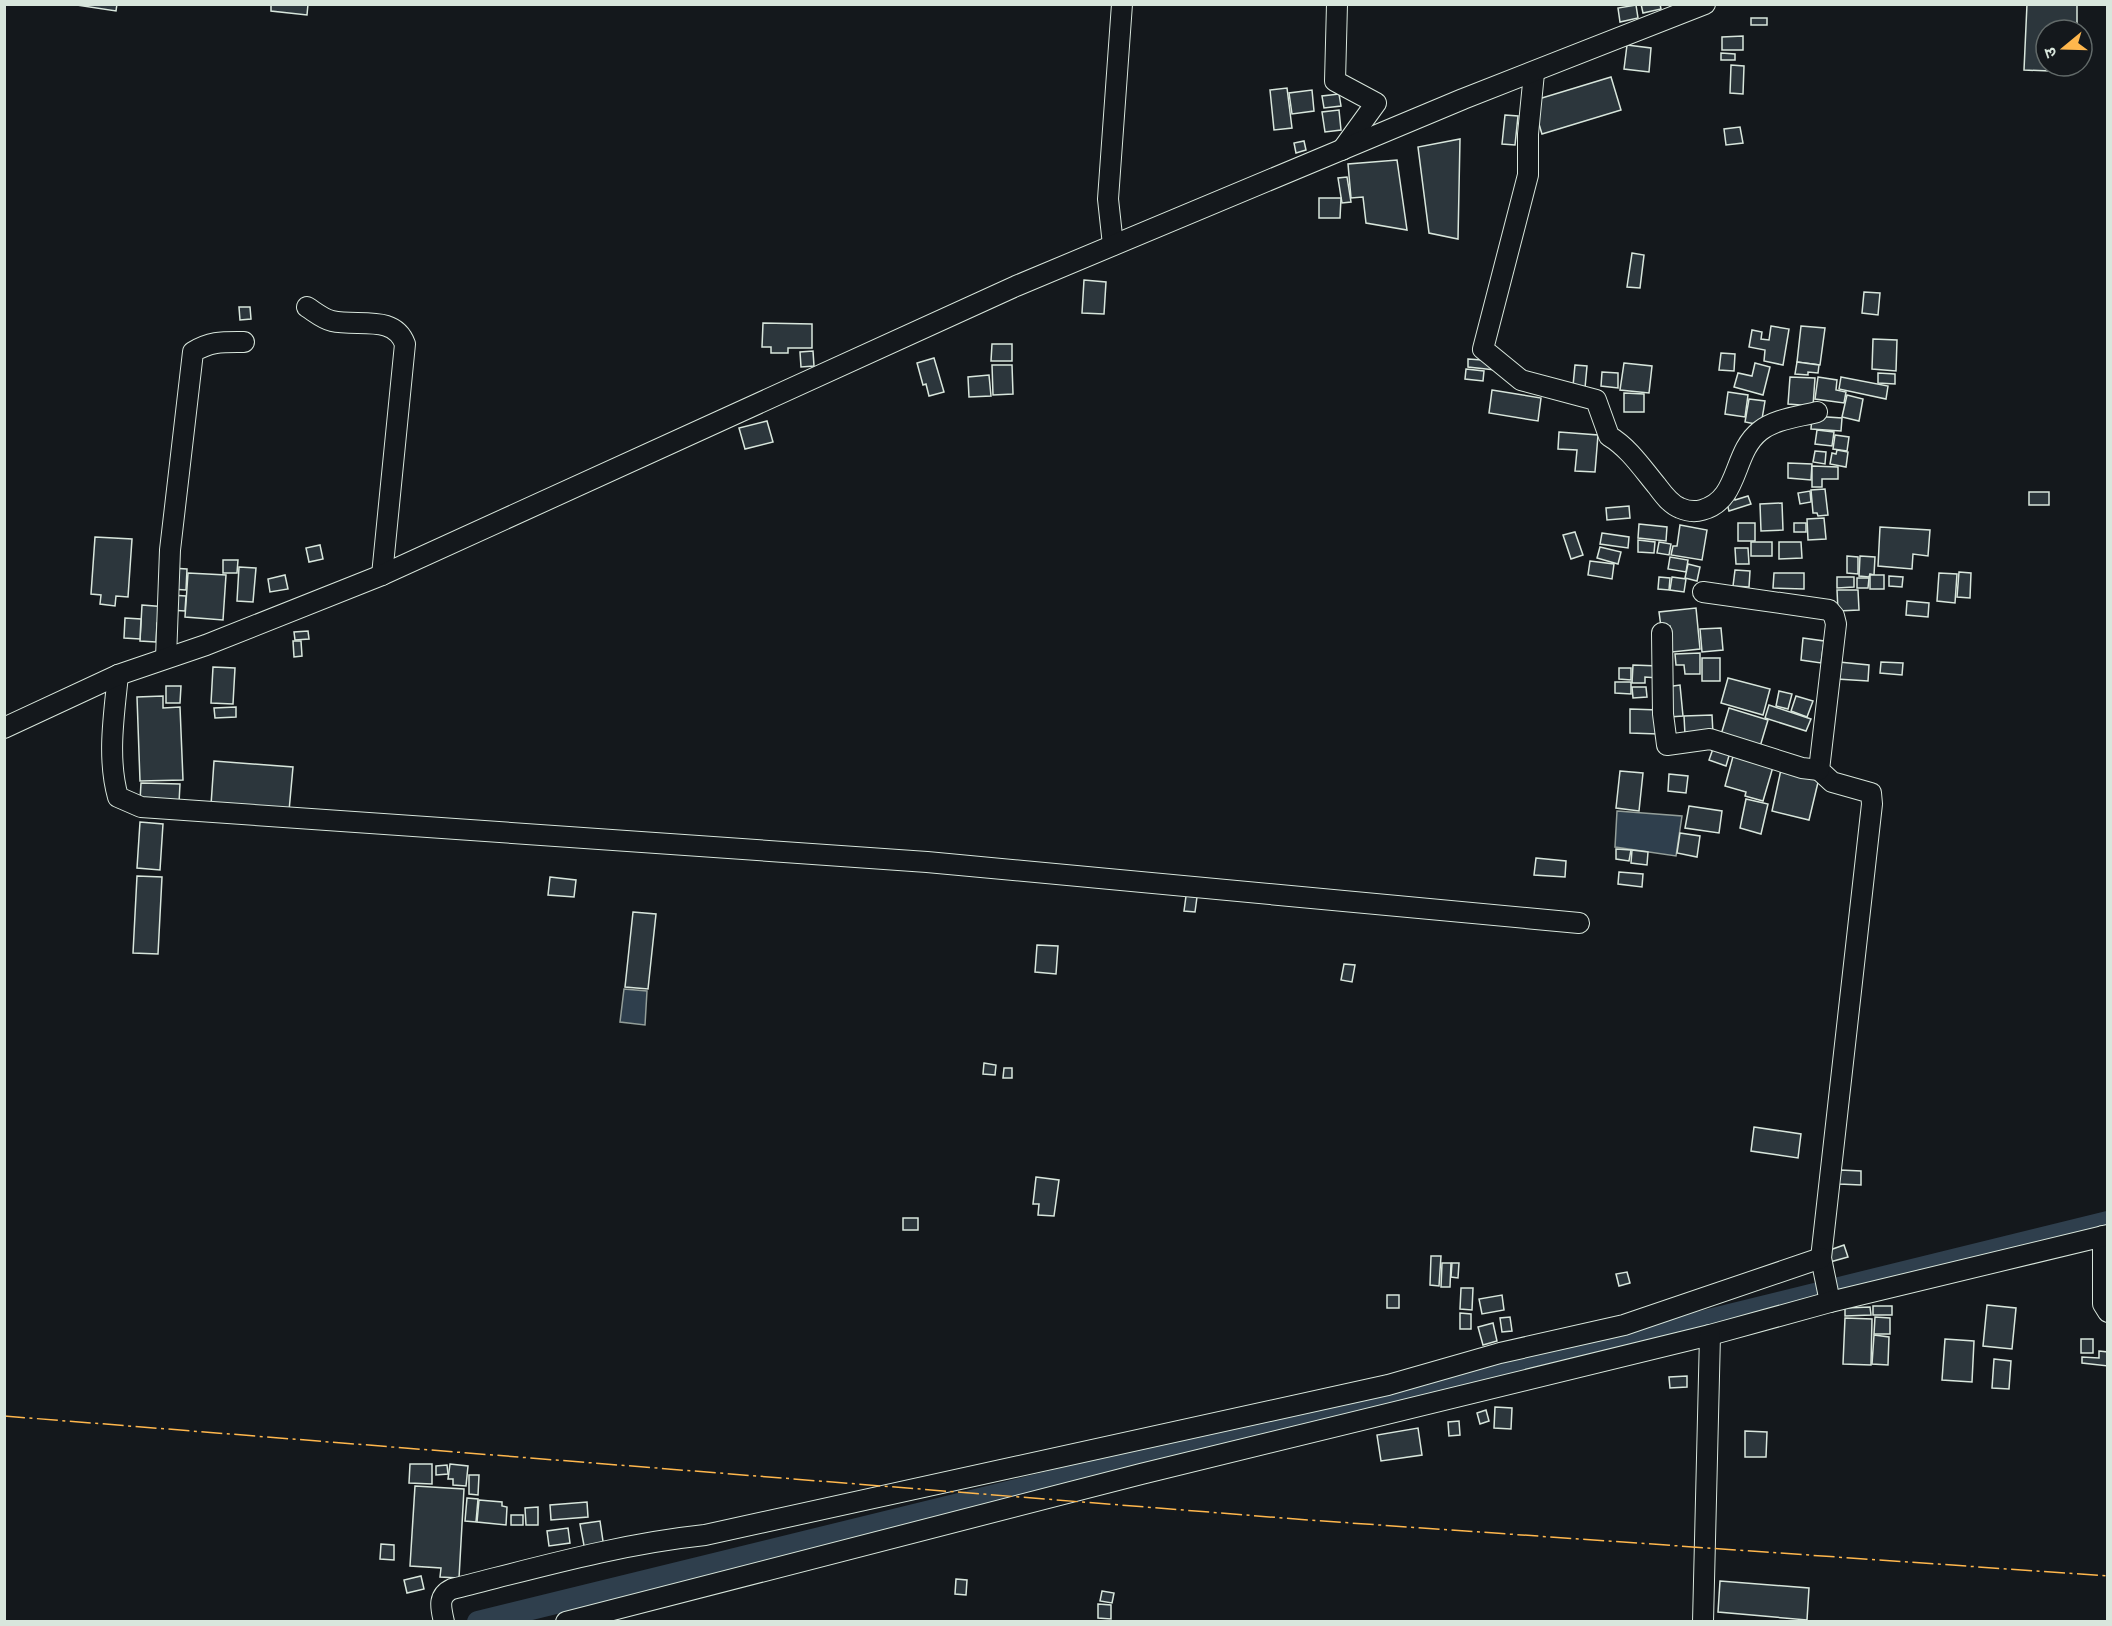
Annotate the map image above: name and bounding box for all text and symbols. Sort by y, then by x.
north arrow [2034,18,2094,78]
text: उ [2040,45,2061,60]

